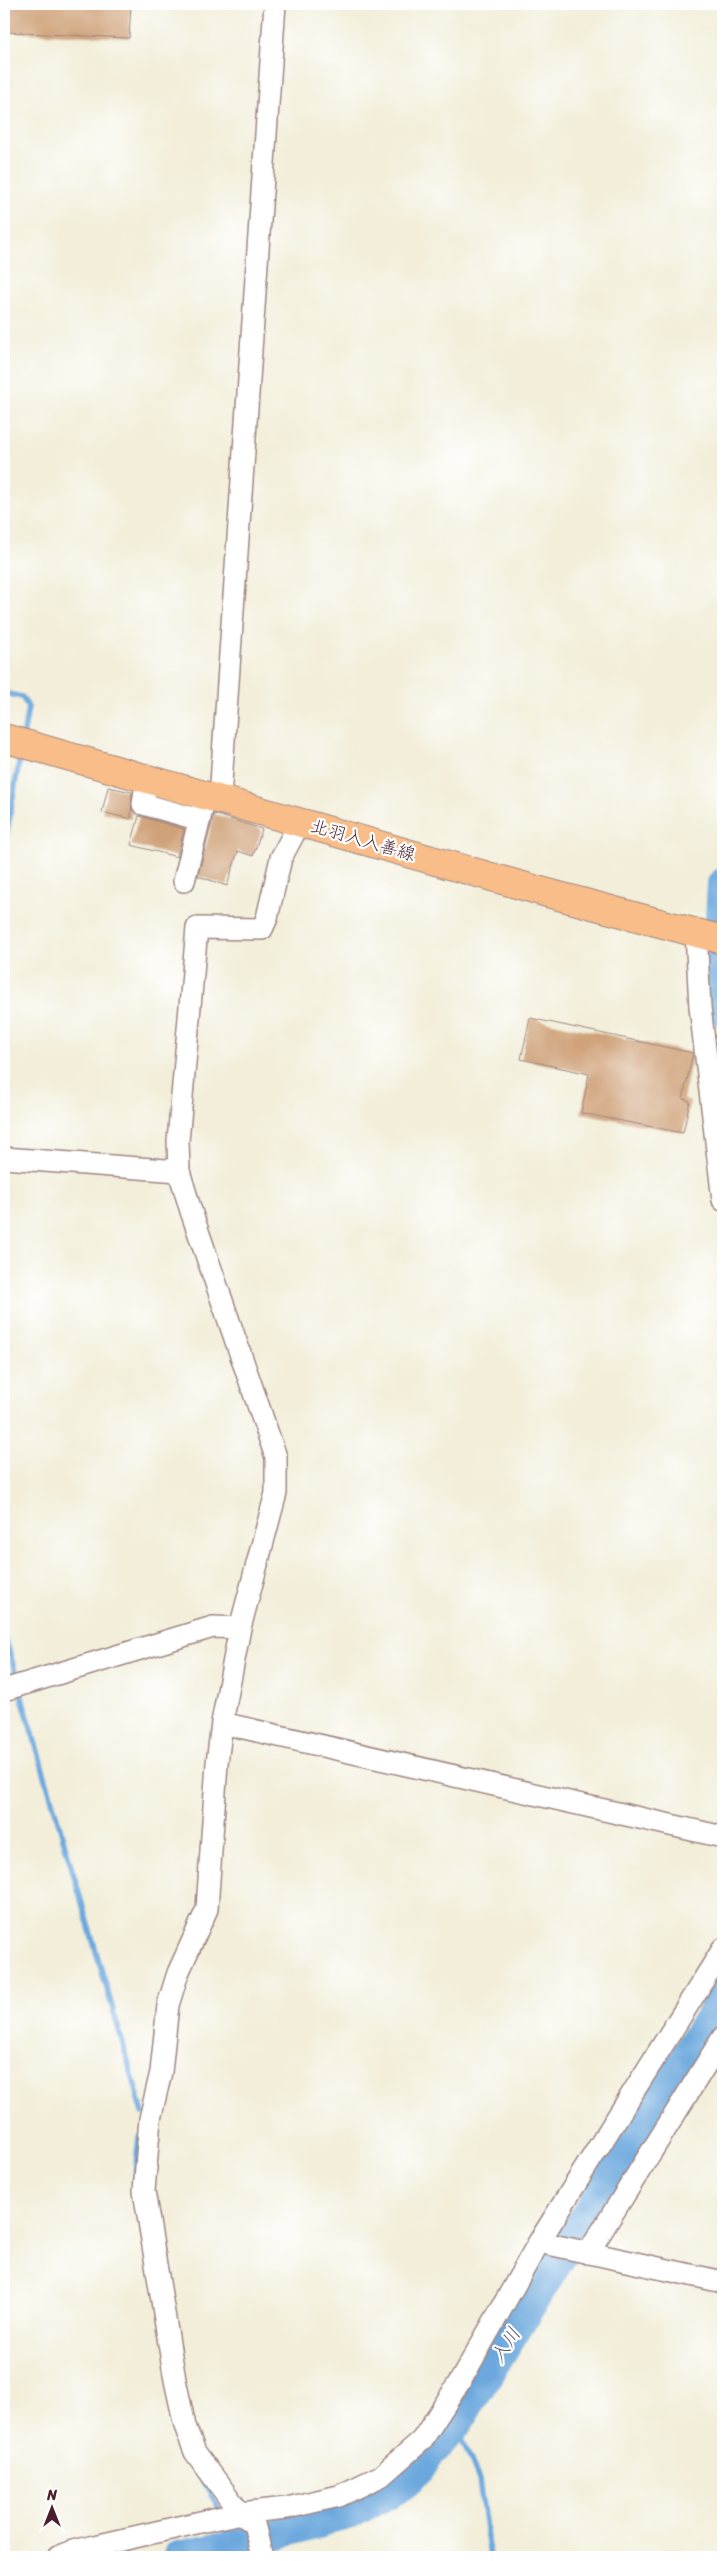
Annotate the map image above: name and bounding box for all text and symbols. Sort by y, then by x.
street label: 北羽入入善線 [307,810,419,870]
water label: 入川 [481,2320,529,2370]
text: N [46,2483,57,2508]
north arrow [28,2484,78,2534]

